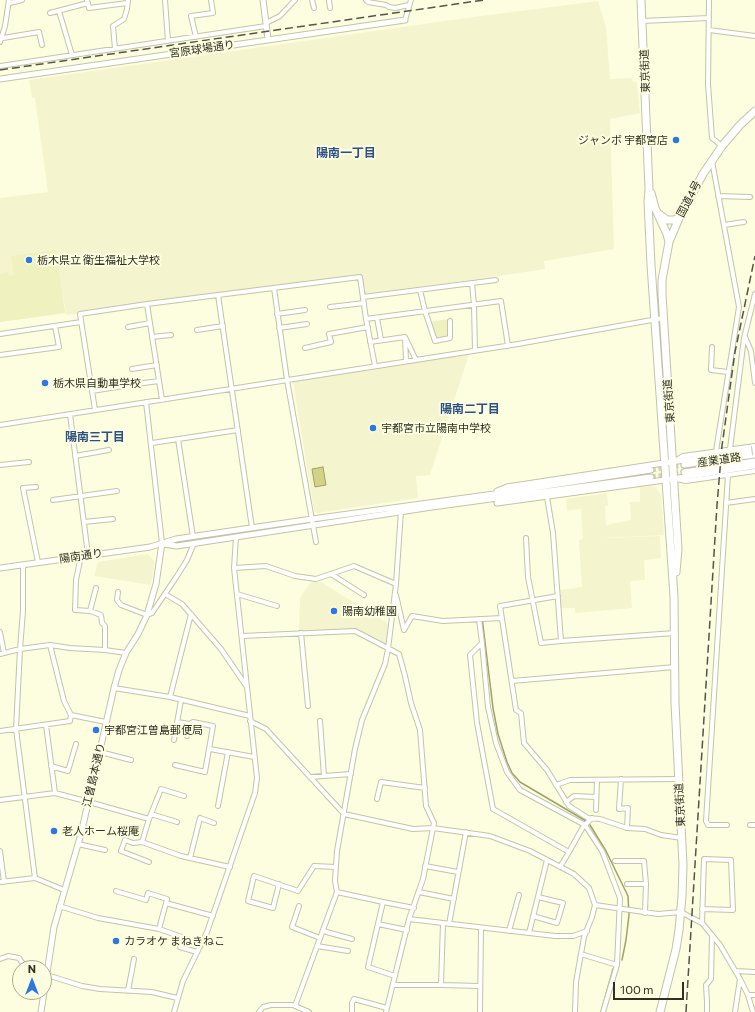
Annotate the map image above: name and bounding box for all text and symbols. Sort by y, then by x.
street label: 宮原球場通り [168,38,236,60]
street label: 東京街道 [638,49,652,93]
place label: ジャンボ 宇都宮店 [578,133,668,147]
marker: ジャンボ 宇都宮店 [671,135,681,145]
district label: 陽南一丁目 [316,146,376,160]
street label: 国道4号 [674,178,704,220]
place label: 栃木県立 衛生福祉大学校 [37,253,160,267]
marker: 栃木県立 衛生福祉大学校 [24,255,34,265]
place label: 栃木県自動車学校 [53,376,141,390]
marker: 栃木県自動車学校 [40,378,50,388]
street label: 東京街道 [661,379,677,423]
district label: 陽南二丁目 [440,402,500,416]
place label: 宇都宮市立陽南中学校 [381,421,491,435]
marker: 宇都宮市立陽南中学校 [368,423,378,433]
district label: 陽南三丁目 [65,430,125,444]
street label: 産業道路 [696,450,742,470]
street label: 陽南通り [58,546,104,566]
place label: 陽南幼稚園 [342,604,397,618]
marker: 陽南幼稚園 [329,606,339,616]
place label: 宇都宮江曽島郵便局 [104,723,203,737]
marker: 宇都宮江曽島郵便局 [91,725,101,735]
street label: 江曽島本通り [80,741,108,809]
street label: 東京街道 [672,783,688,827]
place label: 老人ホーム桜庵 [62,824,139,838]
marker: 老人ホーム桜庵 [49,826,59,836]
place label: カラオケ まねきねこ [124,934,225,948]
marker: カラオケ まねきねこ [111,936,121,946]
north arrow [12,960,52,1000]
text: N [28,962,36,975]
scale bar [615,974,686,1000]
text: 100 m [620,982,654,996]

